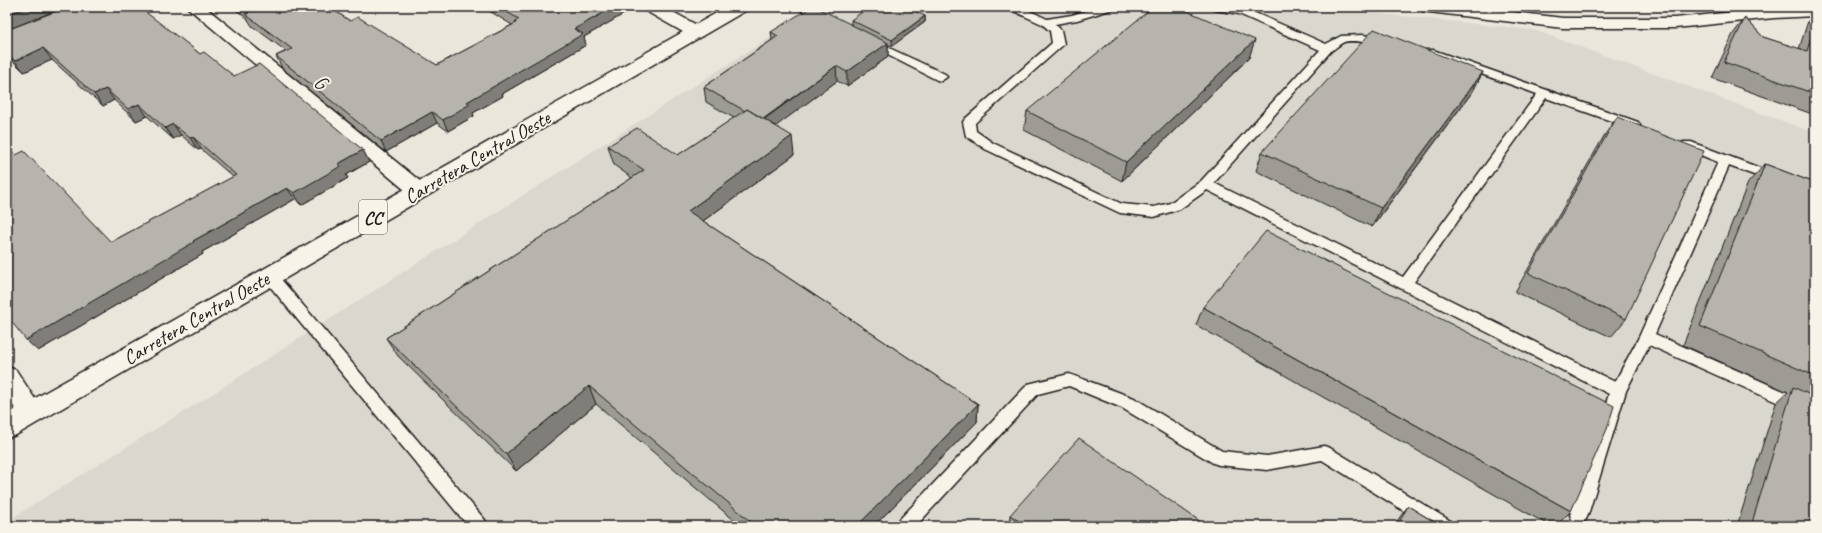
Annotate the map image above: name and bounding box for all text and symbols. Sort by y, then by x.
street label: G [309,70,334,97]
street label: Carretera Central Oeste [400,105,556,209]
road number: CC [359,200,387,234]
street label: Carretera Central Oeste [119,266,275,370]

